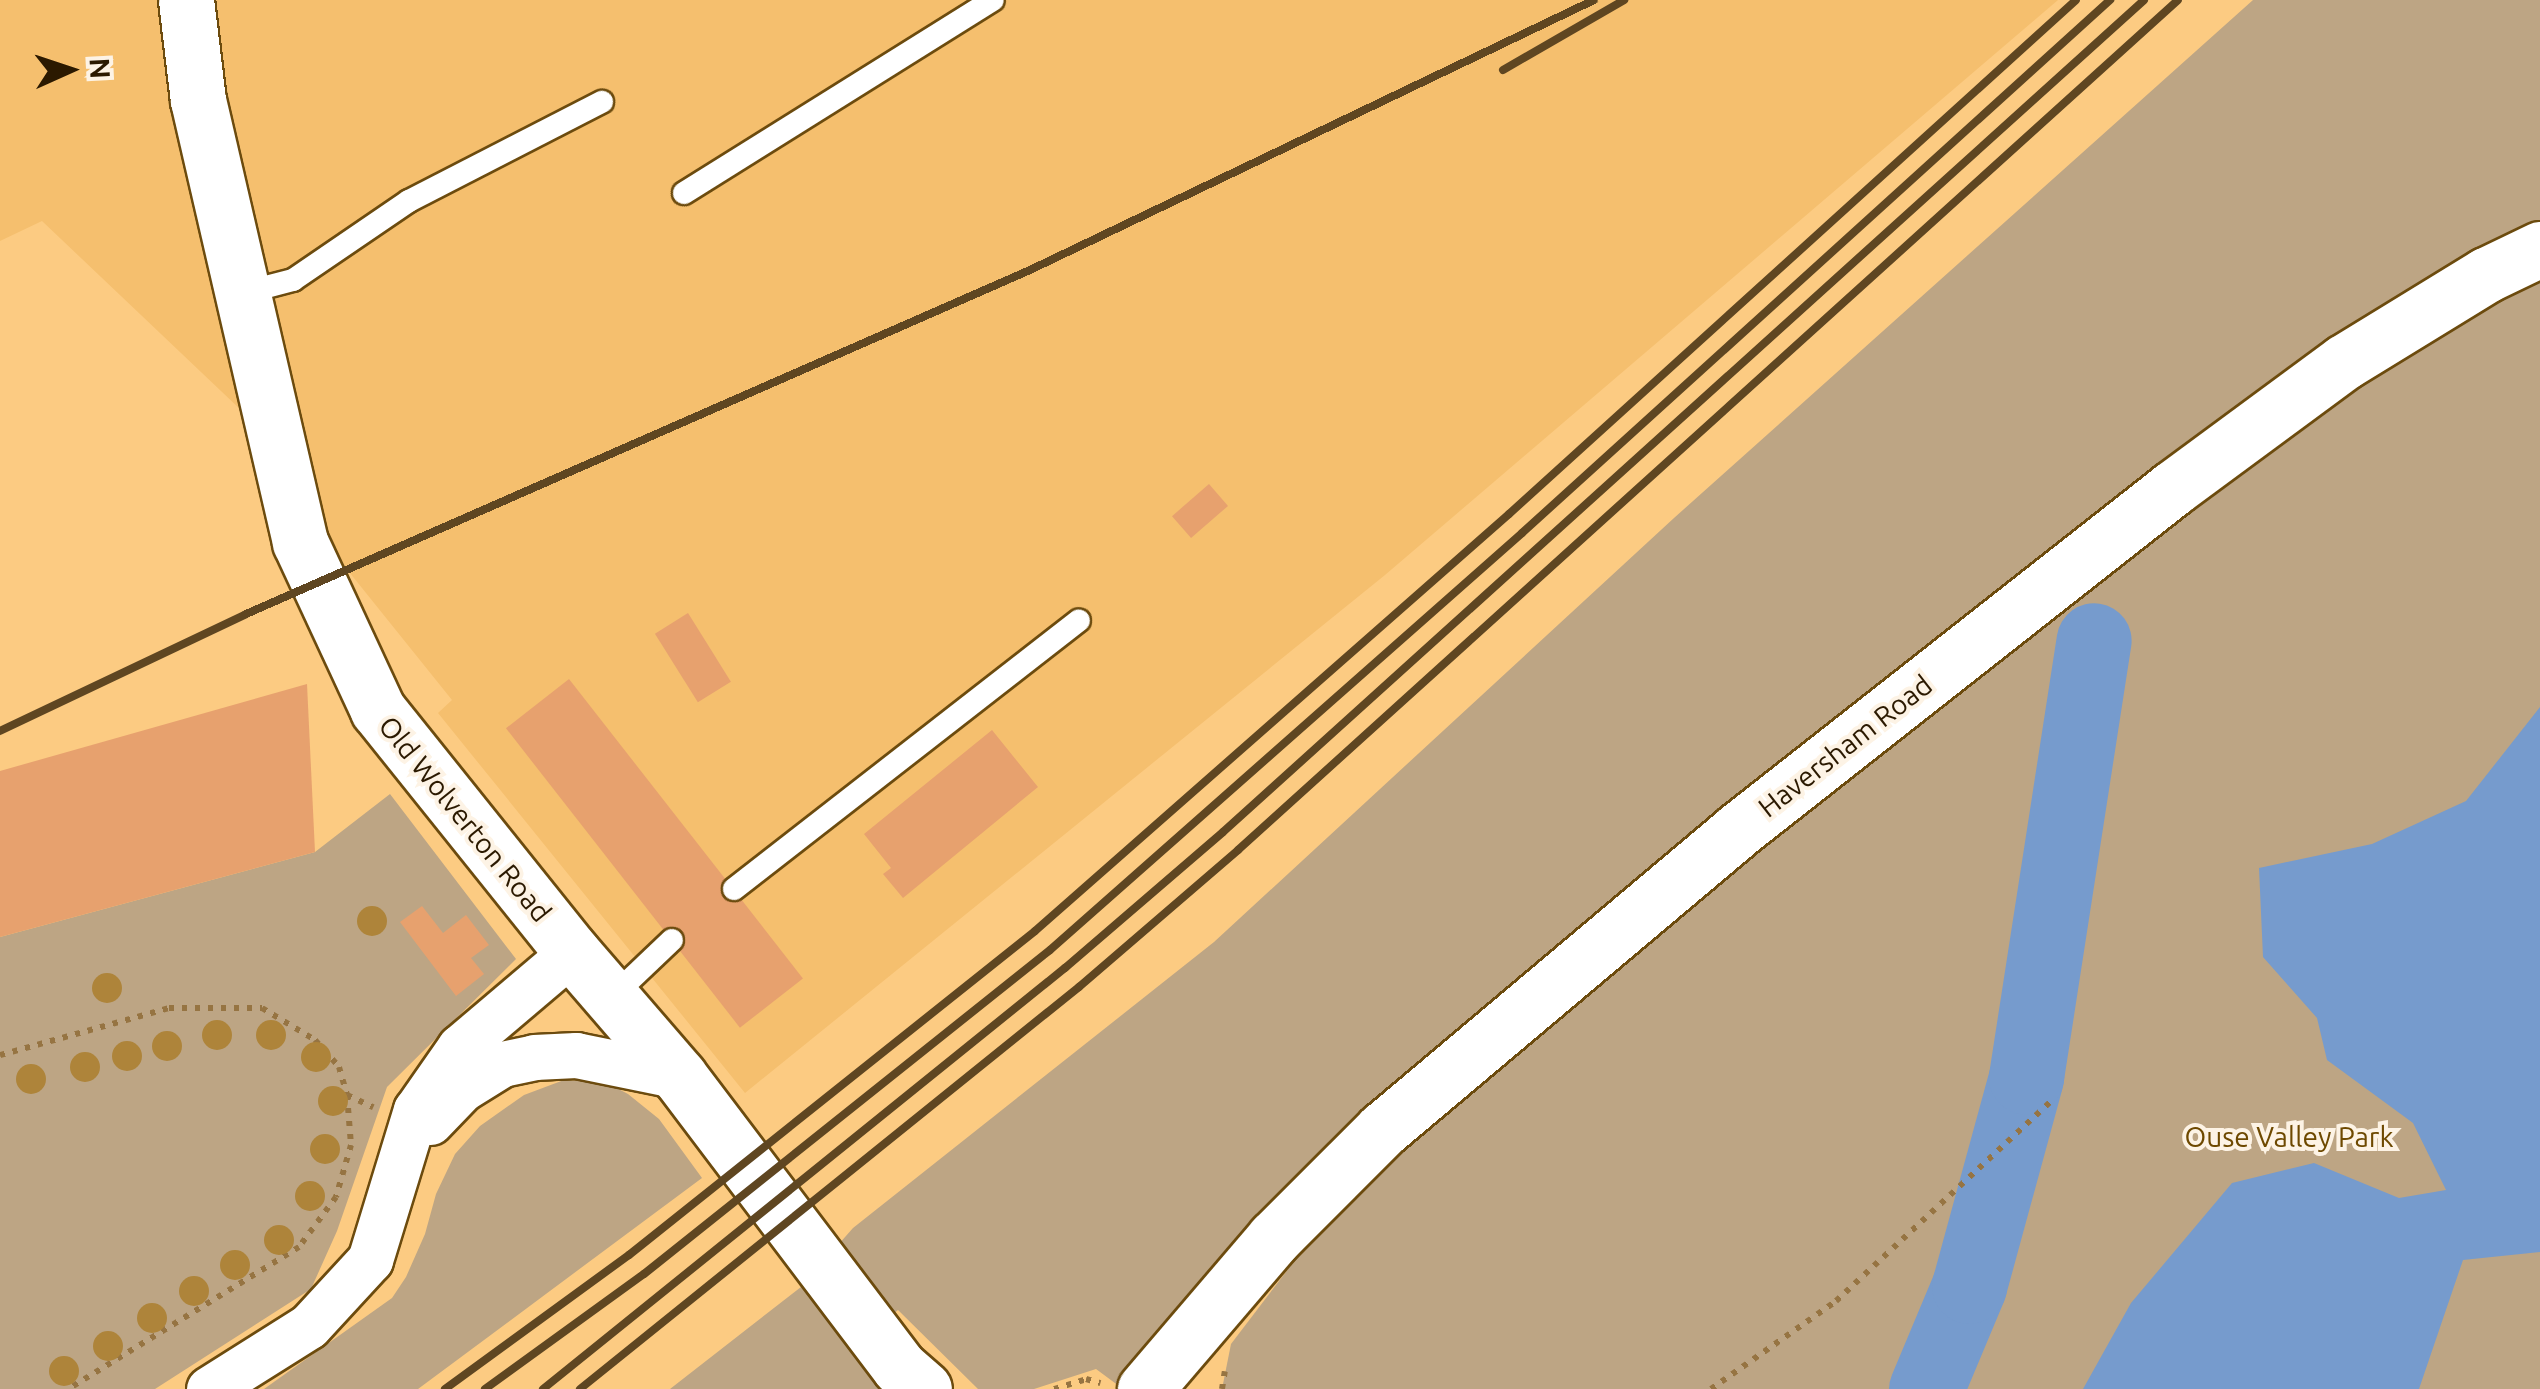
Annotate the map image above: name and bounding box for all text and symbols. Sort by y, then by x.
north arrow [20,20,120,120]
text: N [84,57,116,80]
street label: Haversham Road [1751,668,1939,824]
street label: Old Wolverton Road [372,709,558,929]
park label: Ouse Valley Park [2184,1120,2394,1154]

